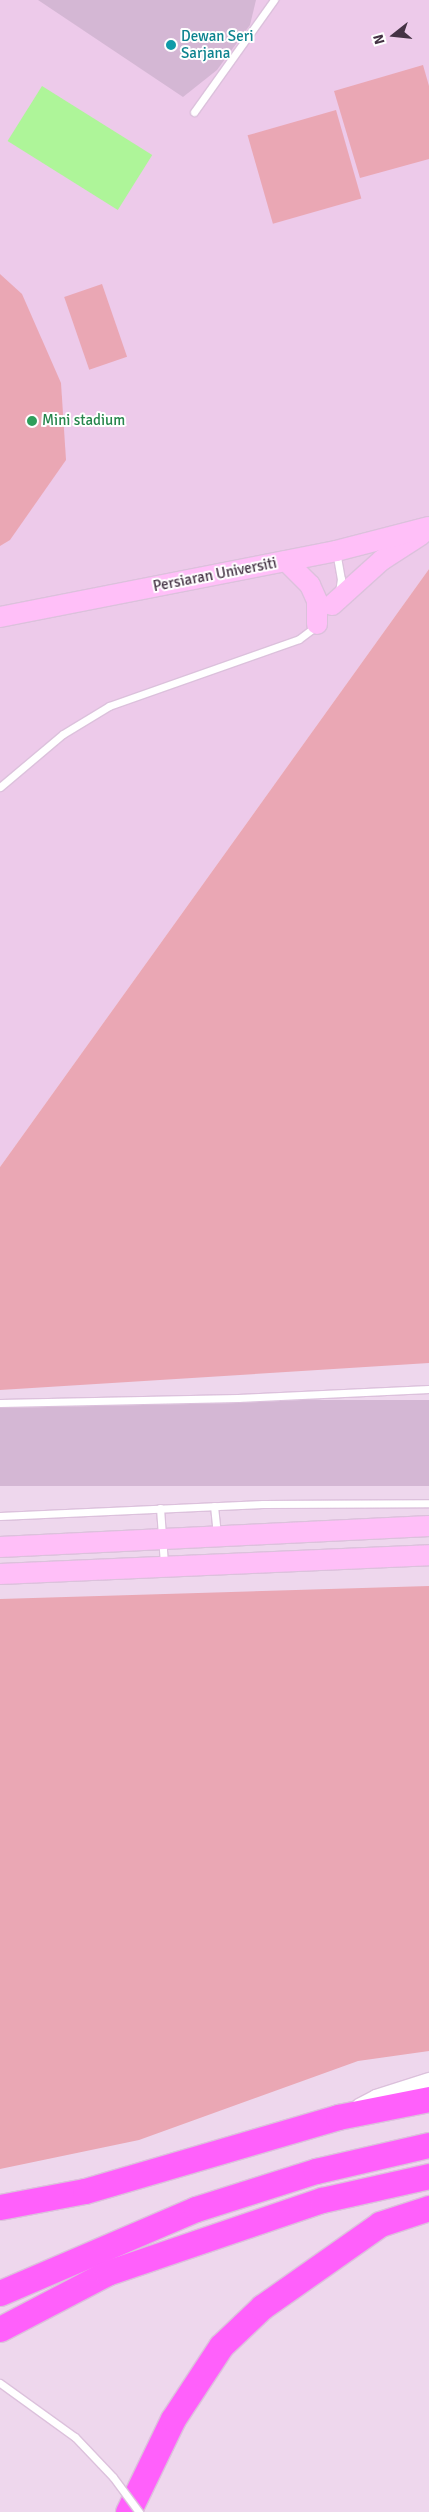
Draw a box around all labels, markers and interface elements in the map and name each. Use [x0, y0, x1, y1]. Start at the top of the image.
north arrow [369, 10, 419, 60]
place label: Dewan Seri Sarjana [181, 27, 254, 62]
text: N [370, 32, 389, 46]
marker: Dewan Seri Sarjana [165, 39, 177, 51]
place label: Mini stadium [42, 412, 125, 430]
marker: Mini stadium [26, 415, 38, 427]
street label: Persiaran Universiti [152, 554, 278, 596]

